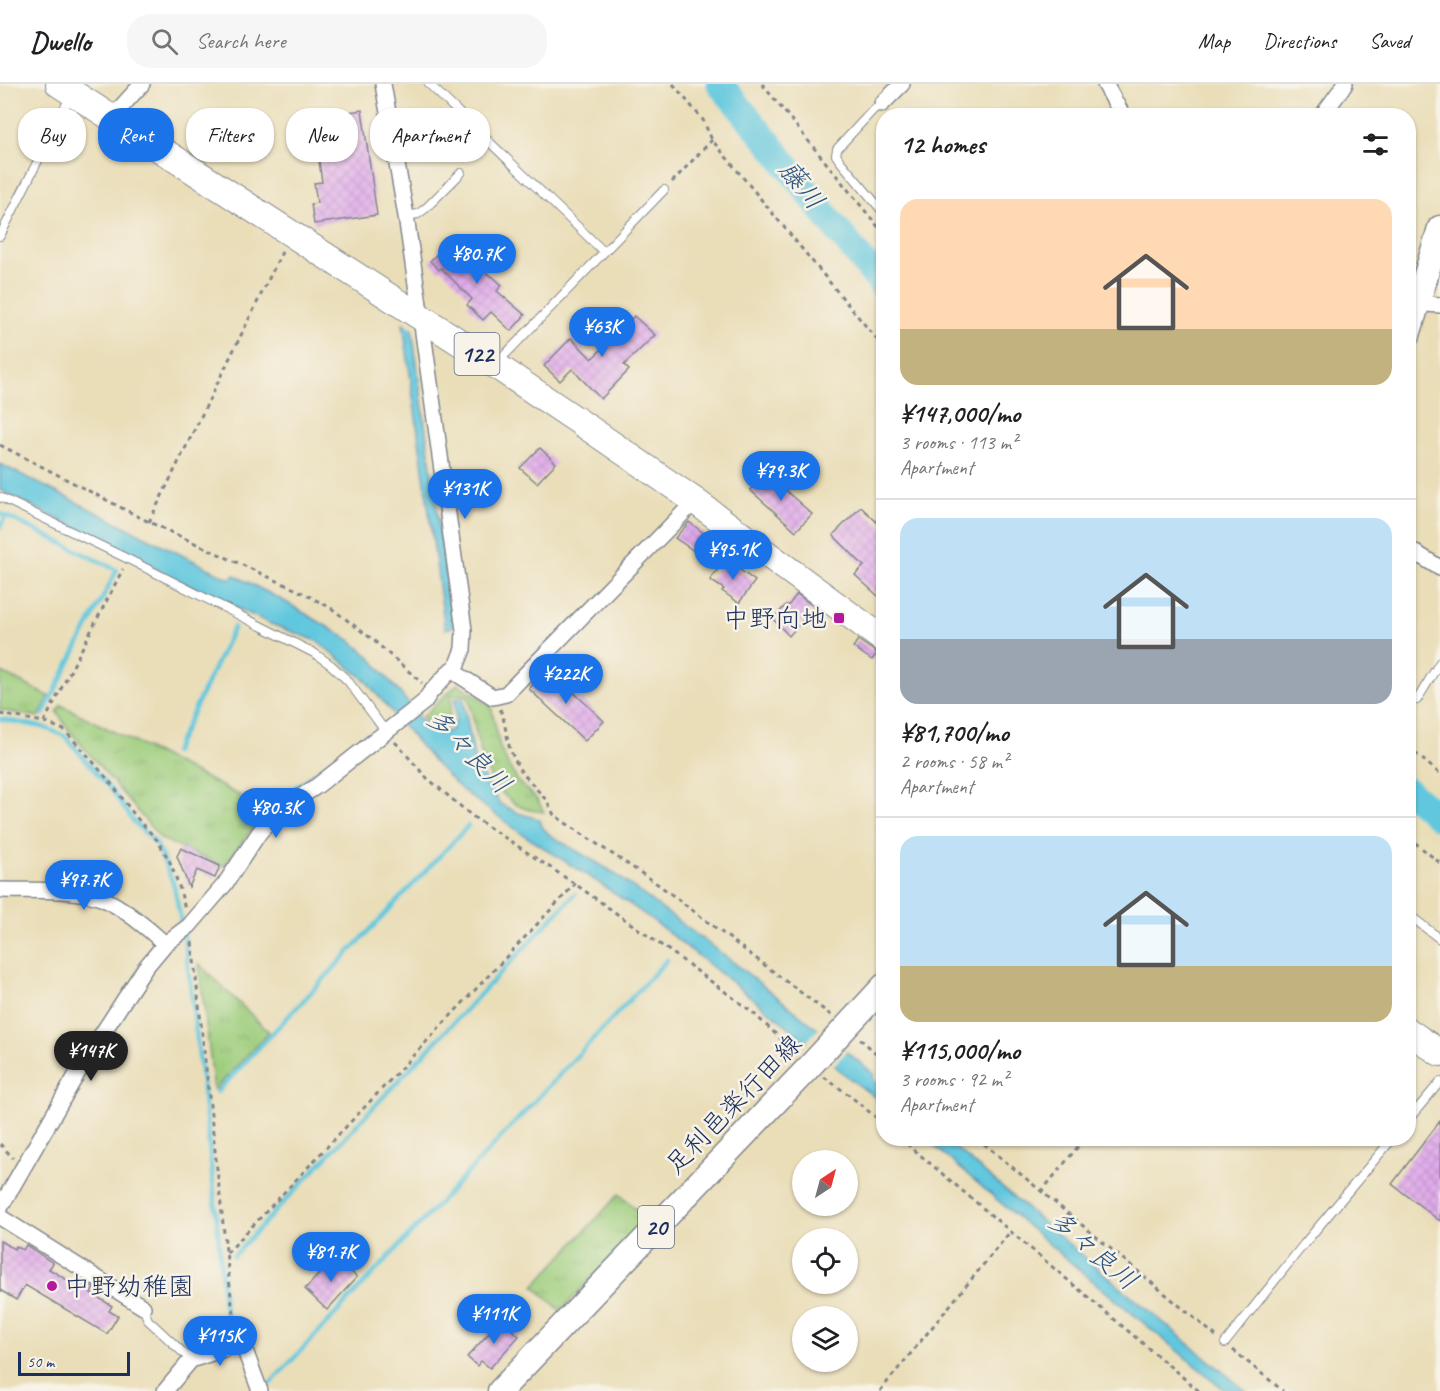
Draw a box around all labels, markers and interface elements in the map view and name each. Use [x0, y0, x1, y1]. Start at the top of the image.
search box [127, 14, 547, 68]
text: Dwello [30, 24, 91, 59]
icon: search [148, 25, 181, 58]
text: Search here [196, 27, 286, 55]
text: Map [1198, 28, 1230, 54]
text: Directions [1263, 28, 1336, 54]
text: Saved [1369, 28, 1410, 54]
chip: Buy [18, 108, 86, 162]
chip: Rent [98, 108, 174, 162]
chip: Filters [186, 108, 274, 162]
chip: New [286, 108, 358, 162]
chip: Apartment [370, 108, 490, 162]
text: 12 homes [900, 128, 985, 161]
icon: filters [1359, 128, 1392, 161]
water label: 藤川 [772, 153, 832, 217]
pin: ¥80.7K [428, 234, 526, 285]
icon: home [1092, 238, 1200, 346]
text: ¥80.7K [452, 241, 502, 266]
pin: ¥63K [566, 307, 638, 358]
text: ¥63K [583, 314, 621, 339]
road number: 122 [454, 333, 500, 375]
text: ¥147,000/mo [900, 397, 1020, 430]
text: 3 rooms · 113 m² [900, 430, 1017, 455]
pin: ¥79.3K [732, 451, 830, 502]
text: Apartment [900, 455, 973, 480]
text: ¥79.3K [756, 458, 806, 483]
pin: ¥131K [423, 469, 507, 520]
text: ¥131K [442, 476, 488, 501]
pin: ¥95.1K [684, 530, 782, 581]
text: ¥95.1K [708, 537, 758, 562]
icon: home [1092, 557, 1200, 665]
place label: 中野向地 [723, 602, 827, 635]
marker: 中野向地 [832, 611, 846, 625]
pin: ¥222K [524, 654, 608, 705]
text: ¥222K [543, 661, 589, 686]
water label: 多々良川 [419, 701, 519, 801]
text: ¥81,700/mo [900, 716, 1009, 749]
text: 2 rooms · 58 m² [900, 749, 1008, 774]
text: Apartment [900, 774, 973, 799]
pin: ¥80.3K [227, 788, 325, 839]
text: ¥80.3K [251, 795, 301, 820]
pin: ¥97.7K [35, 860, 133, 911]
text: ¥97.7K [59, 867, 109, 892]
icon: home [1092, 875, 1200, 983]
street label: 足利邑楽行田線 [658, 1027, 808, 1181]
pin: ¥147K [49, 1031, 133, 1082]
text: ¥115,000/mo [900, 1034, 1020, 1067]
text: ¥147K [68, 1038, 114, 1063]
text: 3 rooms · 92 m² [900, 1067, 1008, 1092]
text: Apartment [900, 1092, 973, 1117]
north arrow [792, 1150, 858, 1216]
map controls [792, 1150, 858, 1372]
water label: 多々良川 [1041, 1202, 1145, 1298]
road number: 20 [638, 1206, 674, 1248]
button: locate [792, 1228, 858, 1294]
pin: ¥81.7K [282, 1232, 380, 1283]
text: ¥81.7K [306, 1239, 356, 1264]
place label: 中野幼稚園 [64, 1270, 194, 1303]
marker: 中野幼稚園 [45, 1279, 59, 1293]
pin: ¥111K [452, 1294, 536, 1345]
text: ¥111K [471, 1301, 517, 1326]
button: layers [792, 1306, 858, 1372]
pin: ¥115K [178, 1316, 262, 1367]
text: ¥115K [197, 1323, 243, 1348]
scale bar [18, 1349, 130, 1376]
text: 50 m [27, 1352, 54, 1372]

